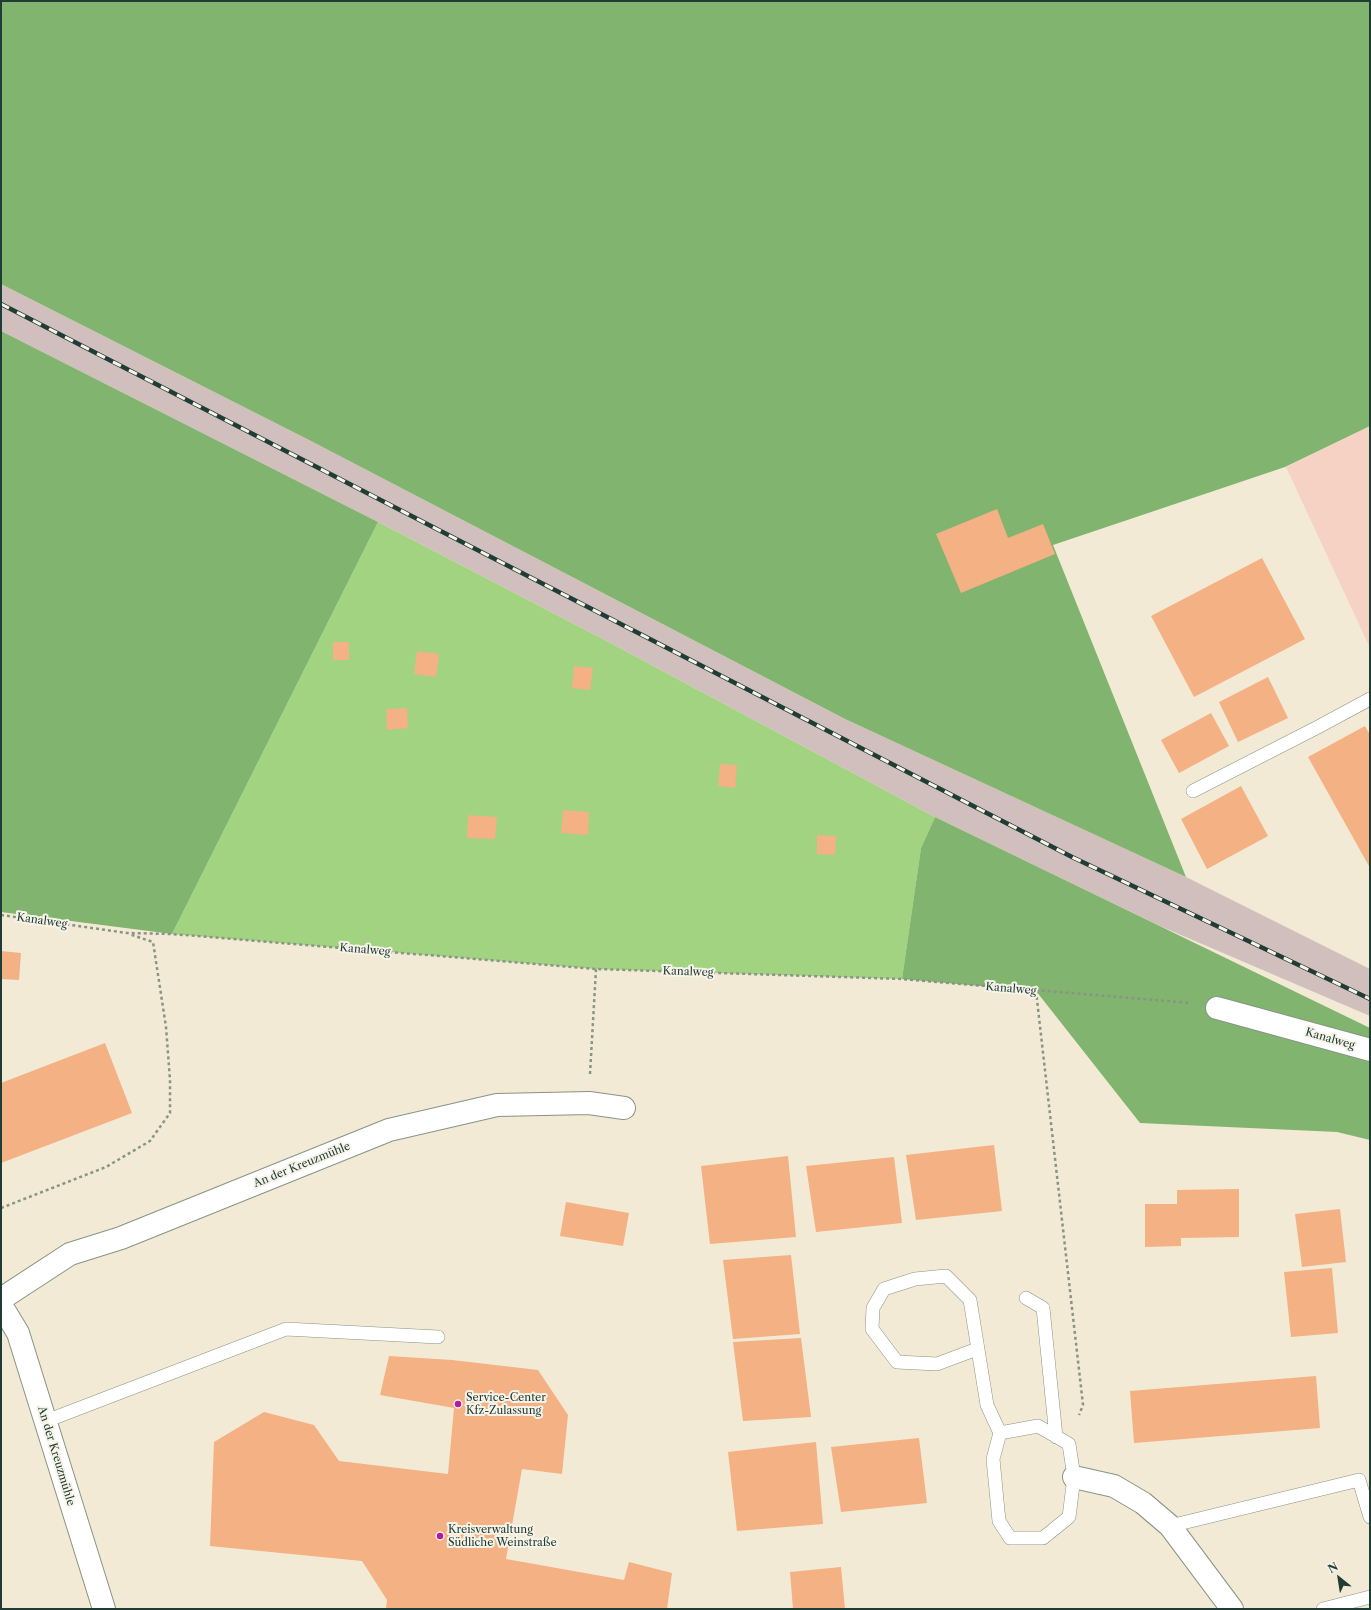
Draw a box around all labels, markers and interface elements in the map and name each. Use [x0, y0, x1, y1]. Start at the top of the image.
street label: Kanalweg [16, 911, 68, 931]
street label: Kanalweg [339, 941, 391, 959]
street label: Kanalweg [662, 965, 714, 979]
street label: Kanalweg [985, 980, 1037, 998]
street label: Kanalweg [1304, 1026, 1356, 1052]
street label: An der Kreuzmühle [252, 1140, 352, 1190]
place label: Service-Center Kfz-Zulassung [466, 1391, 546, 1417]
marker: Service-Center Kfz-Zulassung [453, 1399, 463, 1409]
street label: An der Kreuzmühle [35, 1405, 77, 1507]
place label: Kreisverwaltung Südliche Weinstraße [448, 1523, 557, 1549]
marker: Kreisverwaltung Südliche Weinstraße [435, 1531, 445, 1541]
north arrow [1319, 1558, 1359, 1598]
text: N [1325, 1559, 1341, 1576]

